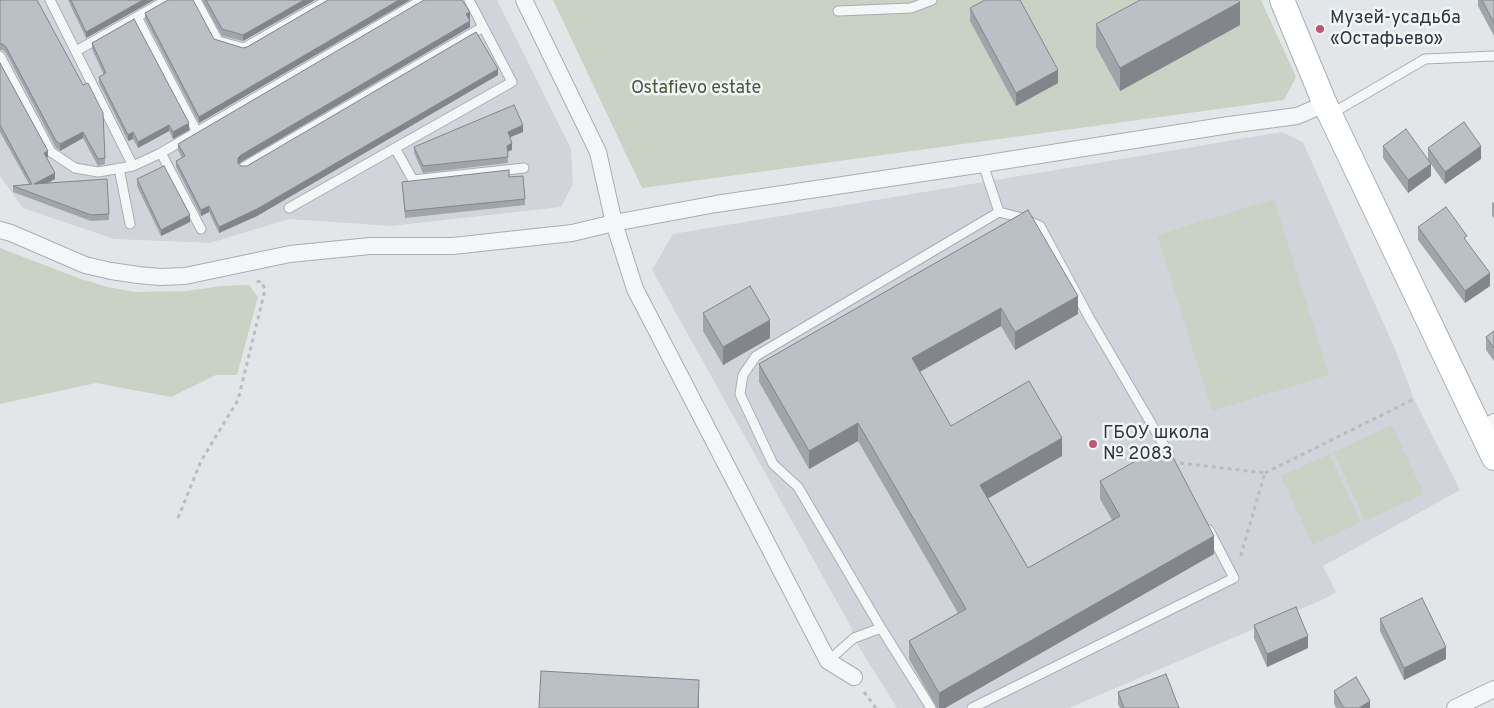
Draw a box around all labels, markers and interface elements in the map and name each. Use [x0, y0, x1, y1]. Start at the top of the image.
place label: Музей-усадьба «Остафьево» [1330, 8, 1461, 50]
marker: Музей-усадьба «Остафьево» [1314, 23, 1326, 35]
park label: Ostafievo estate [631, 78, 761, 100]
place label: ГБОУ школа № 2083 [1103, 423, 1209, 466]
marker: ГБОУ школа № 2083 [1087, 438, 1099, 450]

